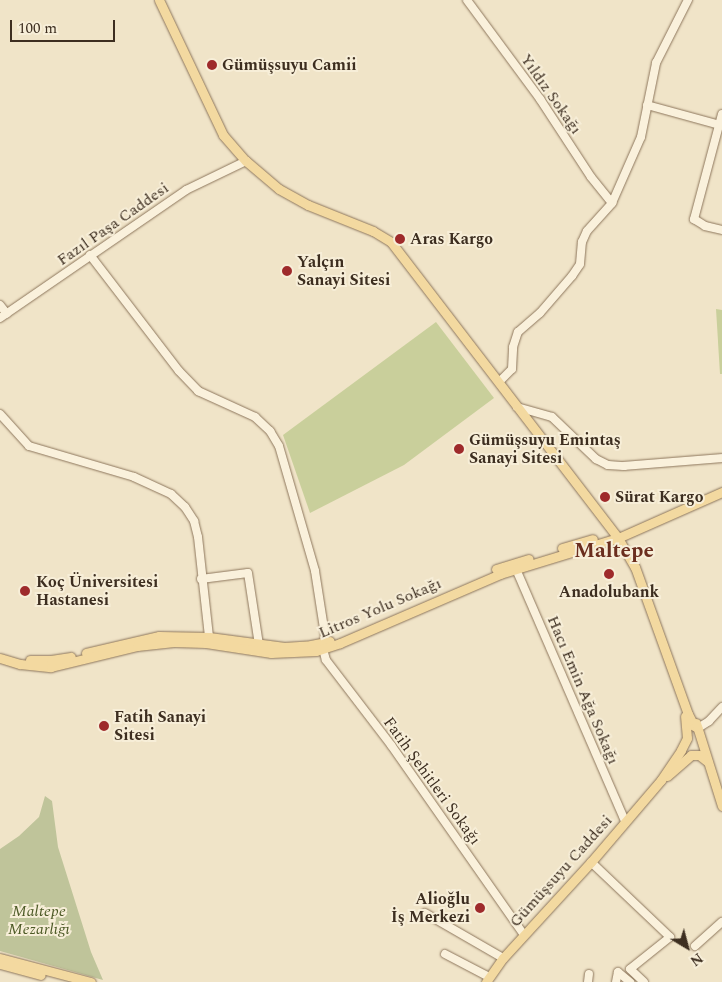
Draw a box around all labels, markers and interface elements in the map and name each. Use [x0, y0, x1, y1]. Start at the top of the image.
scale bar [12, 10, 118, 42]
text: 100 m [18, 17, 57, 40]
street label: Yıldız Sokağı [516, 50, 586, 138]
place label: Gümüşsuyu Camii [222, 55, 357, 75]
marker: Gümüşsuyu Camii [206, 59, 218, 71]
street label: Fazıl Paşa Caddesi [53, 178, 173, 270]
place label: Aras Kargo [410, 229, 493, 249]
marker: Aras Kargo [394, 233, 406, 245]
place label: Yalçın Sanayi Sitesi [297, 252, 390, 290]
marker: Yalçın Sanayi Sitesi [281, 265, 293, 277]
place label: Gümüşsuyu Emintaş Sanayi Sitesi [469, 430, 621, 468]
marker: Gümüşsuyu Emintaş Sanayi Sitesi [453, 443, 465, 455]
place label: Sürat Kargo [615, 487, 703, 507]
marker: Sürat Kargo [599, 491, 611, 503]
district label: Maltepe [574, 538, 654, 564]
marker: Anadolubank [603, 568, 615, 580]
place label: Koç Üniversitesi Hastanesi [36, 572, 158, 610]
street label: Litros Yolu Sokağı [316, 574, 444, 642]
place label: Anadolubank [559, 582, 659, 602]
marker: Koç Üniversitesi Hastanesi [18, 584, 32, 598]
street label: Hacı Emin Ağa Sokağı [543, 613, 623, 767]
place label: Fatih Sanayi Sitesi [114, 707, 206, 745]
street label: Fatih Şehitleri Sokağı [379, 713, 485, 849]
marker: Fatih Sanayi Sitesi [98, 720, 110, 732]
street label: Gümüşsuyu Caddesi [506, 811, 616, 931]
place label: Alioğlu İş Merkezi [391, 889, 470, 927]
park label: Maltepe Mezarlığı [8, 901, 70, 939]
marker: Alioğlu İş Merkezi [474, 902, 486, 914]
north arrow [662, 922, 712, 972]
text: N [685, 948, 707, 971]

